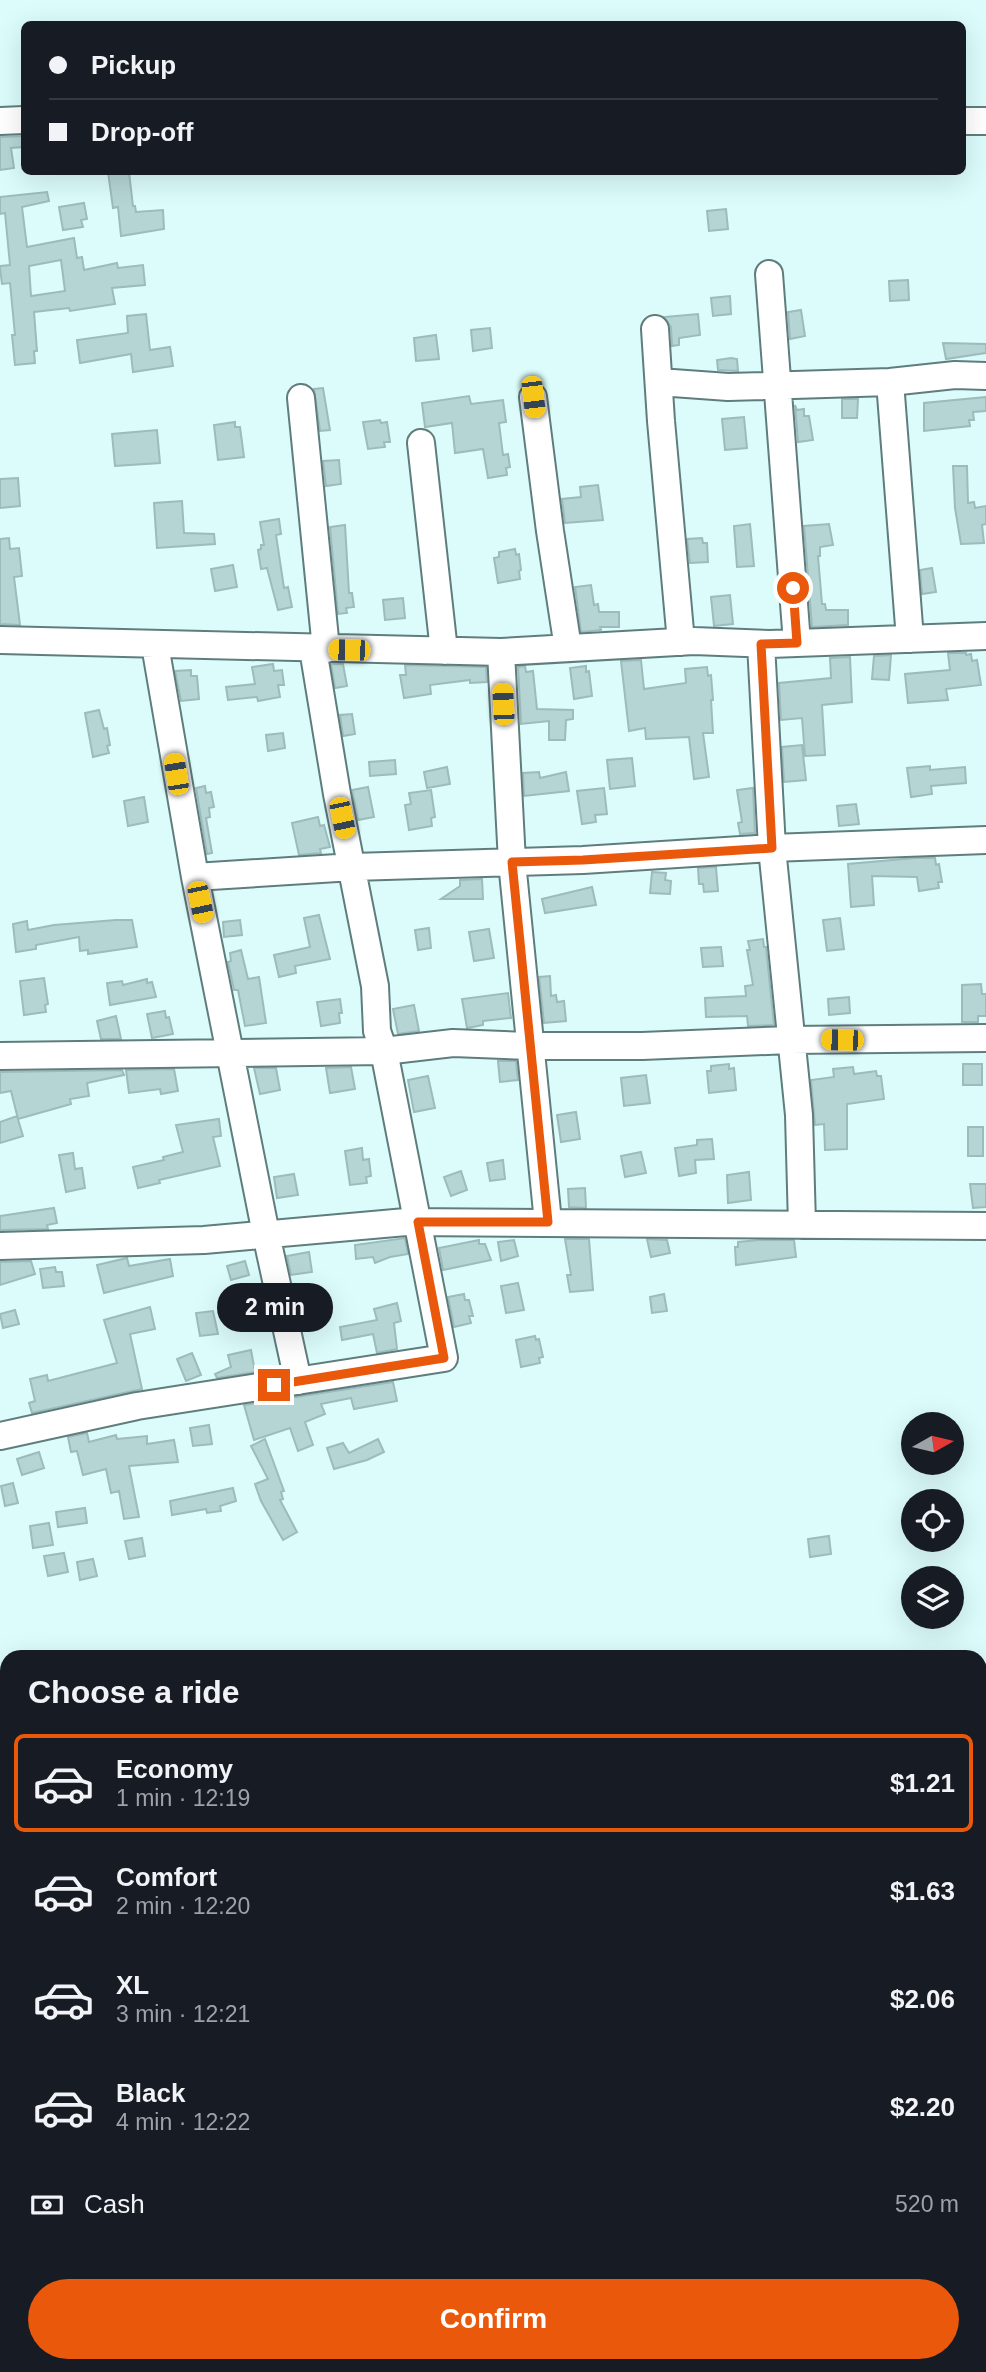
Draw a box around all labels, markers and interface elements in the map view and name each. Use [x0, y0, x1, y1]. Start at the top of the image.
text: Pickup [91, 50, 176, 80]
text: Drop-off [91, 117, 194, 147]
car [521, 375, 546, 419]
route start [777, 572, 809, 604]
car [328, 639, 371, 661]
car [492, 682, 515, 726]
car [163, 752, 190, 796]
car [328, 795, 357, 841]
car [186, 879, 215, 925]
car [821, 1029, 864, 1051]
callout: 2 min [216, 1284, 332, 1332]
text: 2 min [245, 1294, 305, 1320]
route end [258, 1369, 290, 1401]
north arrow [901, 1412, 964, 1475]
map controls [901, 1412, 964, 1629]
button: locate [901, 1489, 964, 1552]
button: layers [901, 1566, 964, 1629]
text: Choose a ride [28, 1674, 240, 1710]
icon: car [32, 1752, 95, 1815]
text: Economy [116, 1754, 233, 1784]
text: $1.21 [890, 1768, 955, 1798]
text: 1 min · 12:19 [116, 1785, 250, 1811]
icon: car [32, 1860, 95, 1923]
text: Comfort [116, 1862, 217, 1892]
text: $1.63 [890, 1876, 955, 1906]
text: 2 min · 12:20 [116, 1893, 250, 1919]
icon: car [32, 1968, 95, 2031]
text: XL [116, 1970, 149, 2000]
text: $2.06 [890, 1984, 955, 2014]
text: 3 min · 12:21 [116, 2001, 250, 2027]
icon: car [32, 2076, 95, 2139]
text: Black [116, 2078, 185, 2108]
text: $2.20 [890, 2092, 955, 2122]
text: 4 min · 12:22 [116, 2109, 250, 2135]
icon: cash [28, 2186, 66, 2224]
text: Cash [84, 2189, 145, 2219]
text: 520 m [895, 2191, 959, 2217]
button: Confirm [28, 2279, 959, 2359]

